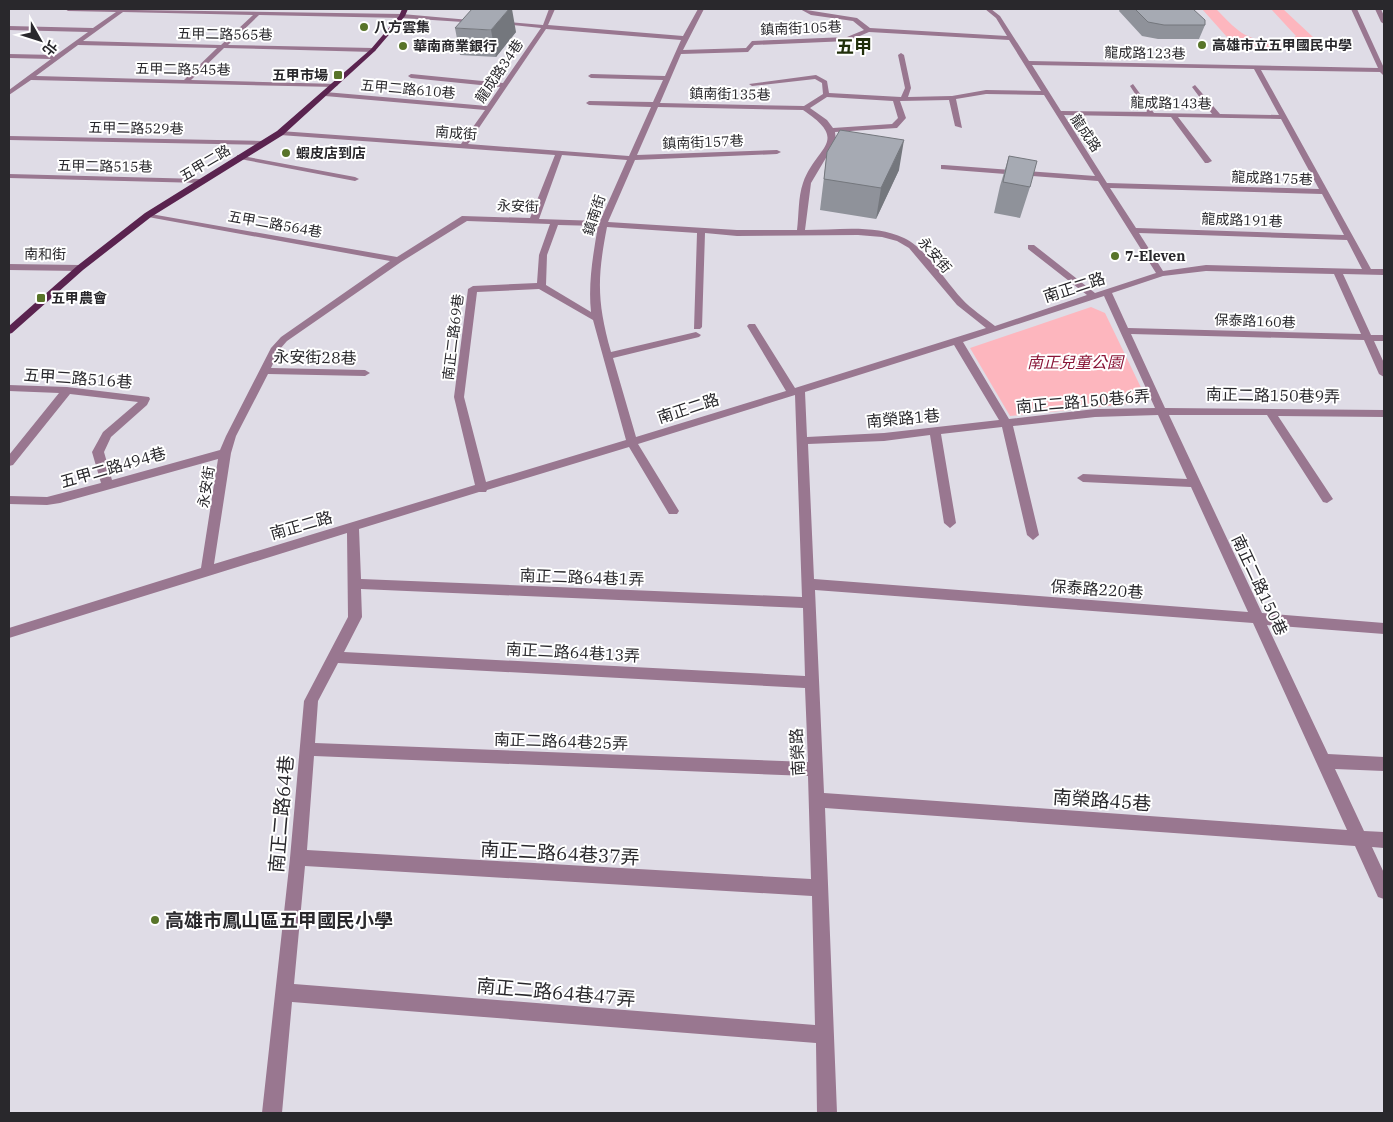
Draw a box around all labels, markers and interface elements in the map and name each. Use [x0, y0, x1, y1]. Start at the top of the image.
north arrow [15, 15, 65, 65]
place label: 八方雲集 [374, 18, 430, 36]
street label: 鎮南街105巷 [760, 18, 842, 38]
marker: 八方雲集 [358, 21, 370, 33]
street label: 五甲二路565巷 [177, 24, 273, 44]
district label: 五甲 [836, 35, 872, 58]
street label: 龍成路34巷 [471, 36, 527, 106]
place label: 高雄市立五甲國民中學 [1212, 36, 1352, 54]
text: 北 [39, 37, 62, 59]
place label: 華南商業銀行 [413, 37, 497, 55]
marker: 高雄市立五甲國民中學 [1196, 39, 1208, 51]
marker: 華南商業銀行 [397, 40, 409, 52]
street label: 龍成路123巷 [1104, 43, 1186, 63]
street label: 五甲二路545巷 [135, 59, 231, 79]
place label: 五甲市場 [272, 66, 328, 84]
marker: 五甲市場 [332, 69, 344, 81]
street label: 五甲二路610巷 [360, 76, 456, 102]
street label: 鎮南街135巷 [689, 84, 771, 104]
street label: 龍成路143巷 [1130, 93, 1212, 113]
street label: 龍成路 [1067, 111, 1105, 155]
street label: 五甲二路529巷 [88, 118, 184, 138]
street label: 南成街 [434, 123, 478, 143]
street label: 鎮南街157巷 [662, 132, 744, 152]
street label: 五甲二路 [176, 141, 234, 185]
place label: 蝦皮店到店 [296, 144, 366, 162]
marker: 蝦皮店到店 [280, 147, 292, 159]
street label: 五甲二路515巷 [57, 156, 153, 176]
street label: 龍成路175巷 [1231, 168, 1313, 188]
street label: 鎮南街 [579, 192, 609, 238]
street label: 永安街 [497, 196, 539, 216]
street label: 五甲二路564巷 [227, 207, 323, 241]
street label: 龍成路191巷 [1201, 210, 1283, 230]
street label: 永安街 [914, 233, 956, 277]
street label: 南和街 [24, 245, 66, 263]
place label: 7-Eleven [1125, 247, 1185, 265]
marker: 7-Eleven [1109, 250, 1121, 262]
street label: 南正二路 [1040, 268, 1108, 306]
place label: 五甲農會 [51, 289, 107, 307]
marker: 五甲農會 [35, 292, 47, 304]
street label: 南正二路69巷 [439, 293, 467, 381]
street label: 保泰路160巷 [1214, 311, 1296, 331]
street label: 永安街28巷 [273, 346, 357, 368]
park label: 南正兒童公園 [1027, 352, 1125, 372]
street label: 五甲二路516巷 [23, 364, 133, 392]
street label: 南正二路150巷9弄 [1206, 384, 1340, 406]
street label: 南正二路150巷6弄 [1015, 385, 1151, 417]
street label: 南正二路 [654, 389, 722, 427]
street label: 南榮路1巷 [865, 405, 941, 431]
street label: 五甲二路494巷 [58, 442, 168, 492]
street label: 永安街 [194, 465, 218, 509]
street label: 南正二路 [267, 507, 335, 543]
street label: 南正二路150巷 [1228, 531, 1292, 639]
street label: 南正二路64巷1弄 [519, 565, 645, 589]
street label: 保泰路220巷 [1050, 576, 1144, 602]
street label: 南正二路64巷13弄 [505, 638, 641, 666]
street label: 南榮路 [786, 728, 808, 776]
street label: 南正二路64巷25弄 [493, 729, 629, 753]
street label: 南正二路64巷 [264, 754, 298, 874]
street label: 南榮路45巷 [1052, 785, 1152, 815]
street label: 南正二路64巷37弄 [480, 837, 640, 869]
place label: 高雄市鳳山區五甲國民小學 [165, 908, 393, 932]
marker: 高雄市鳳山區五甲國民小學 [149, 914, 161, 926]
street label: 南正二路64巷47弄 [475, 973, 637, 1011]

